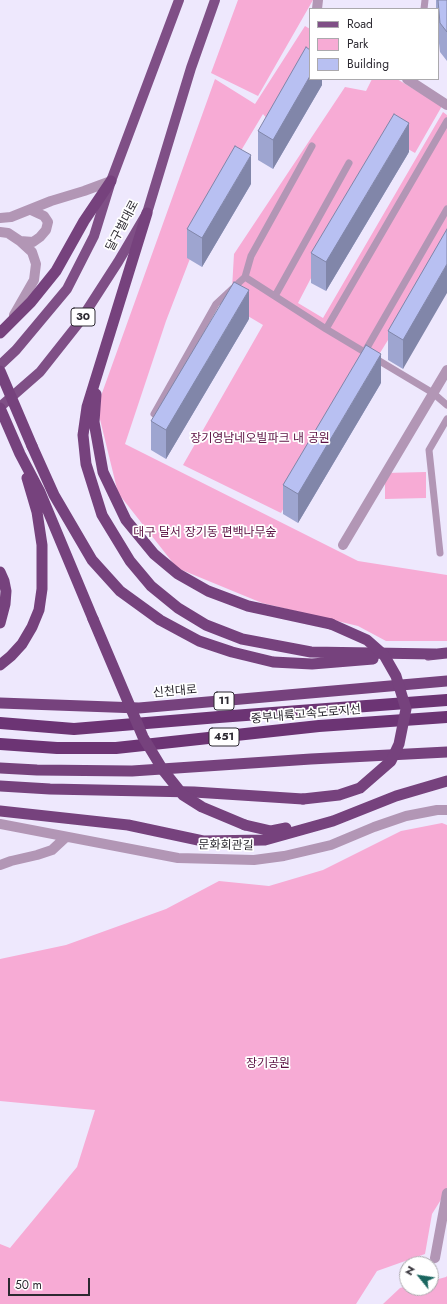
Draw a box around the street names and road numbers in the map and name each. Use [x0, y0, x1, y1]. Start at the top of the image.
street label: 달구벌대로 [104, 198, 142, 254]
road number: 30 [71, 308, 95, 326]
street label: 신천대로 [152, 683, 198, 701]
road number: 11 [214, 692, 234, 710]
street label: 중부내륙고속도로지선 [250, 703, 362, 727]
road number: 451 [209, 728, 239, 746]
street label: 문화회관길 [198, 838, 254, 854]

